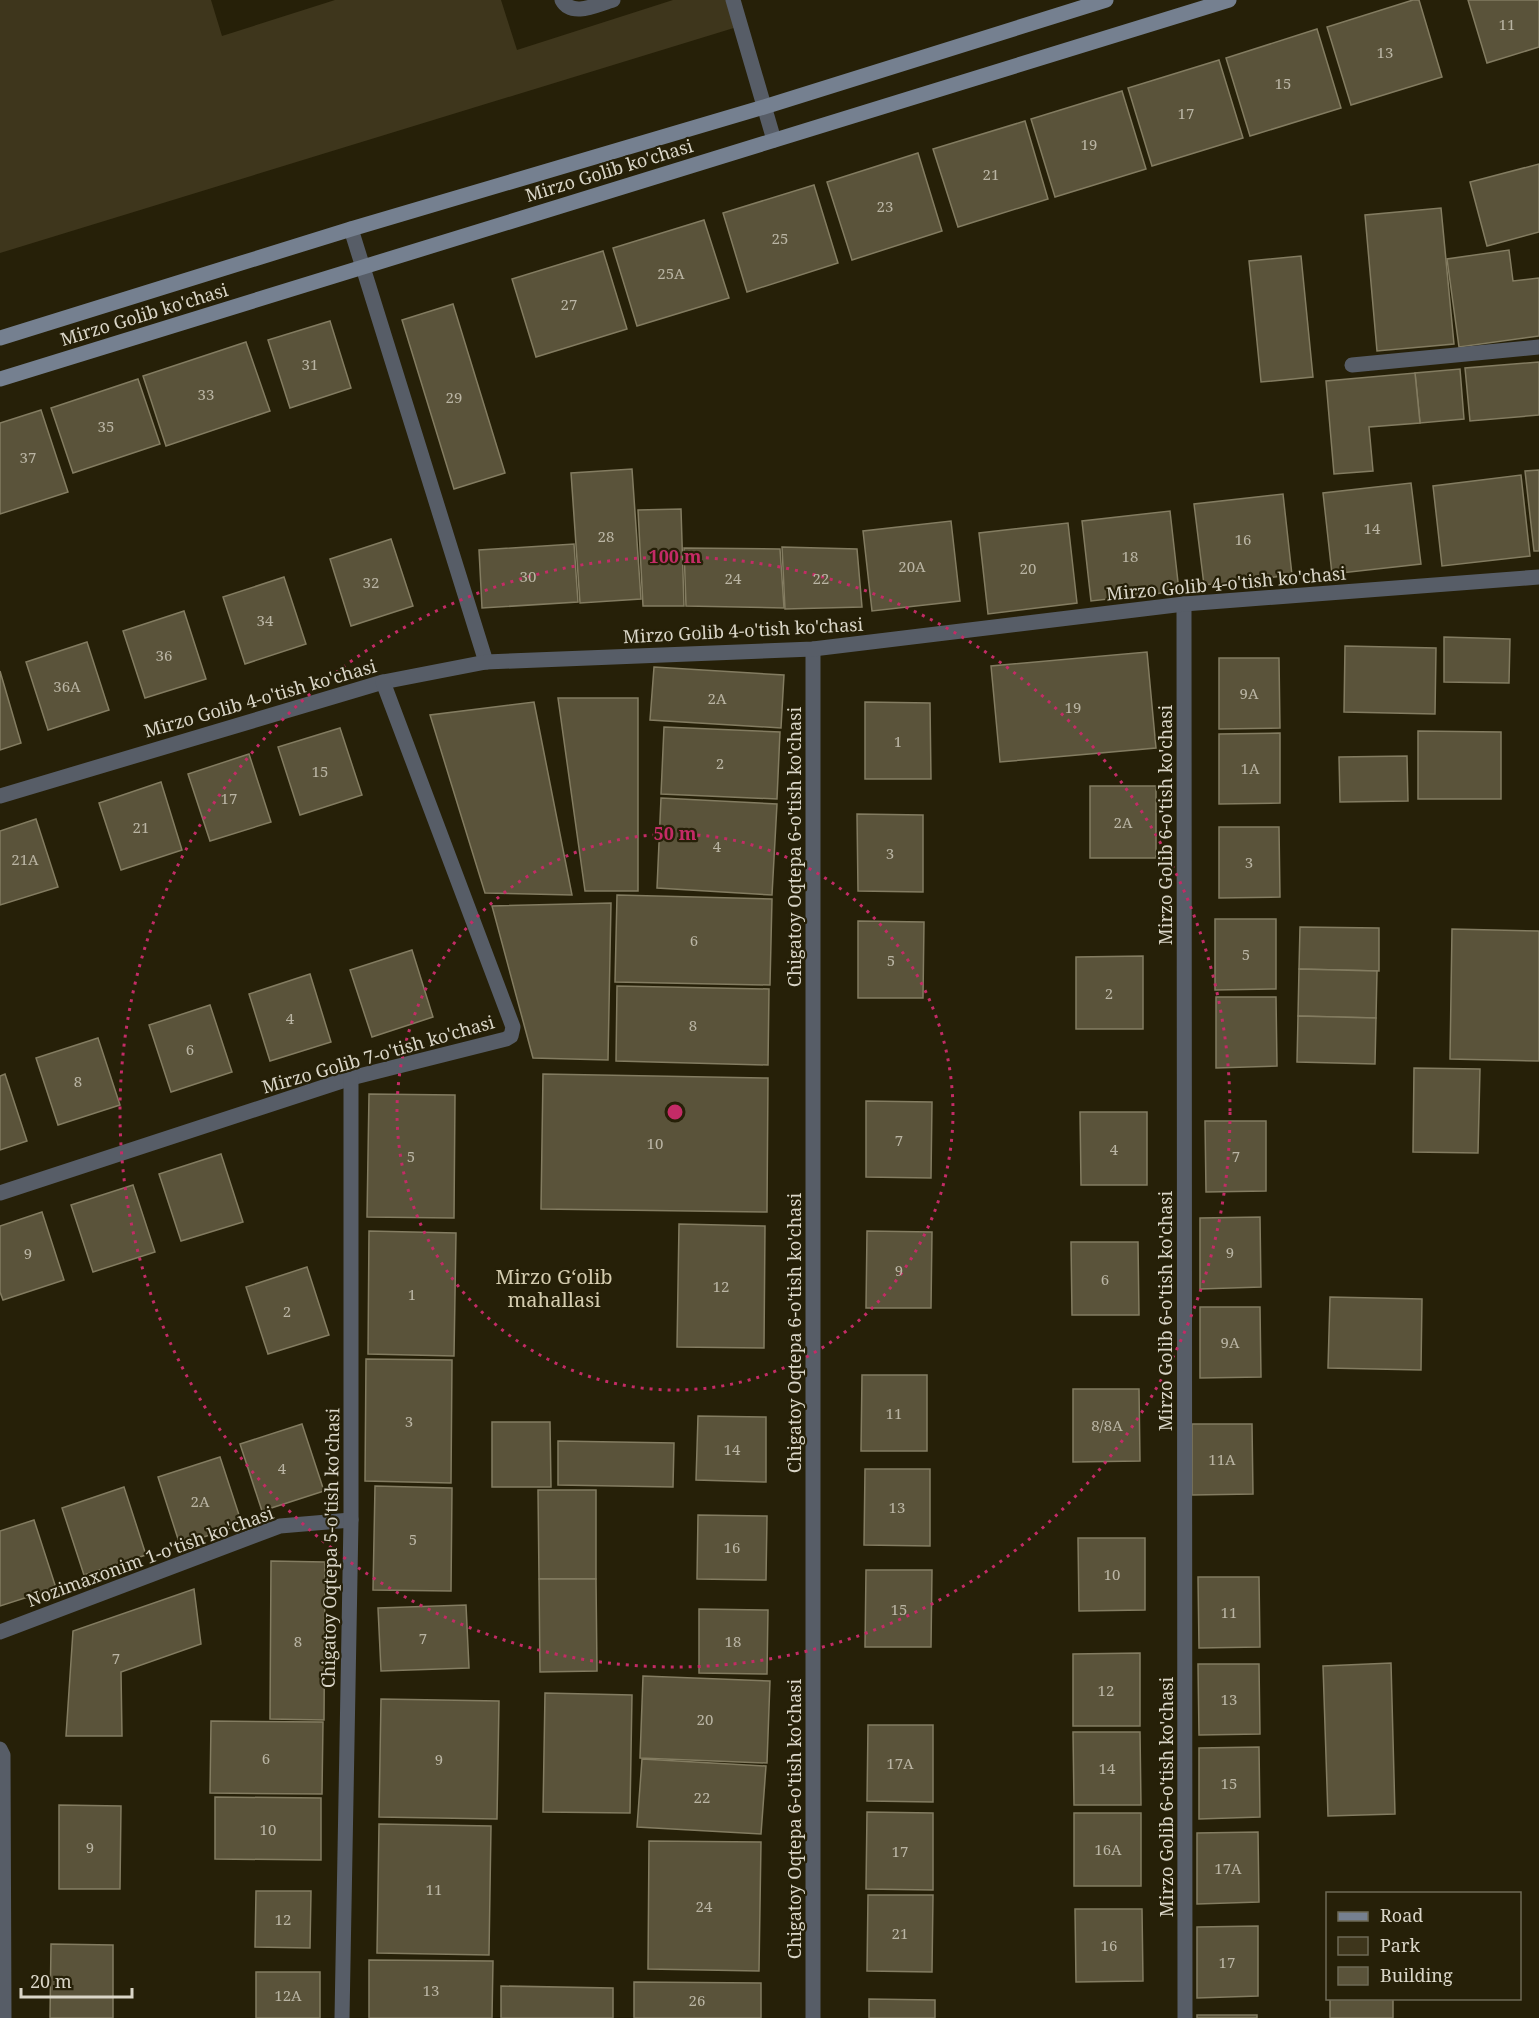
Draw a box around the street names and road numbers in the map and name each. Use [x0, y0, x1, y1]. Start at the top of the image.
street label: Mirzo Golib ko'chasi [522, 133, 696, 207]
street label: Mirzo Golib ko'chasi [57, 277, 231, 351]
street label: Mirzo Golib 4-o'tish ko'chasi [1105, 561, 1347, 605]
street label: Mirzo Golib 4-o'tish ko'chasi [622, 612, 864, 648]
street label: Mirzo Golib 4-o'tish ko'chasi [141, 653, 379, 743]
street label: Mirzo Golib 6-o'tish ko'chasi [1153, 705, 1177, 945]
street label: Chigatoy Oqtepa 6-o'tish ko'chasi [782, 707, 806, 987]
street label: Mirzo Golib 7-o'tish ko'chasi [259, 1009, 497, 1099]
street label: Mirzo Golib 6-o'tish ko'chasi [1153, 1191, 1177, 1431]
street label: Chigatoy Oqtepa 6-o'tish ko'chasi [782, 1193, 806, 1473]
street label: Chigatoy Oqtepa 5-o'tish ko'chasi [316, 1407, 344, 1688]
street label: Nozimaxonim 1-o'tish ko'chasi [23, 1500, 277, 1612]
street label: Mirzo Golib 6-o'tish ko'chasi [1154, 1677, 1178, 1917]
street label: Chigatoy Oqtepa 6-o'tish ko'chasi [782, 1679, 806, 1959]

